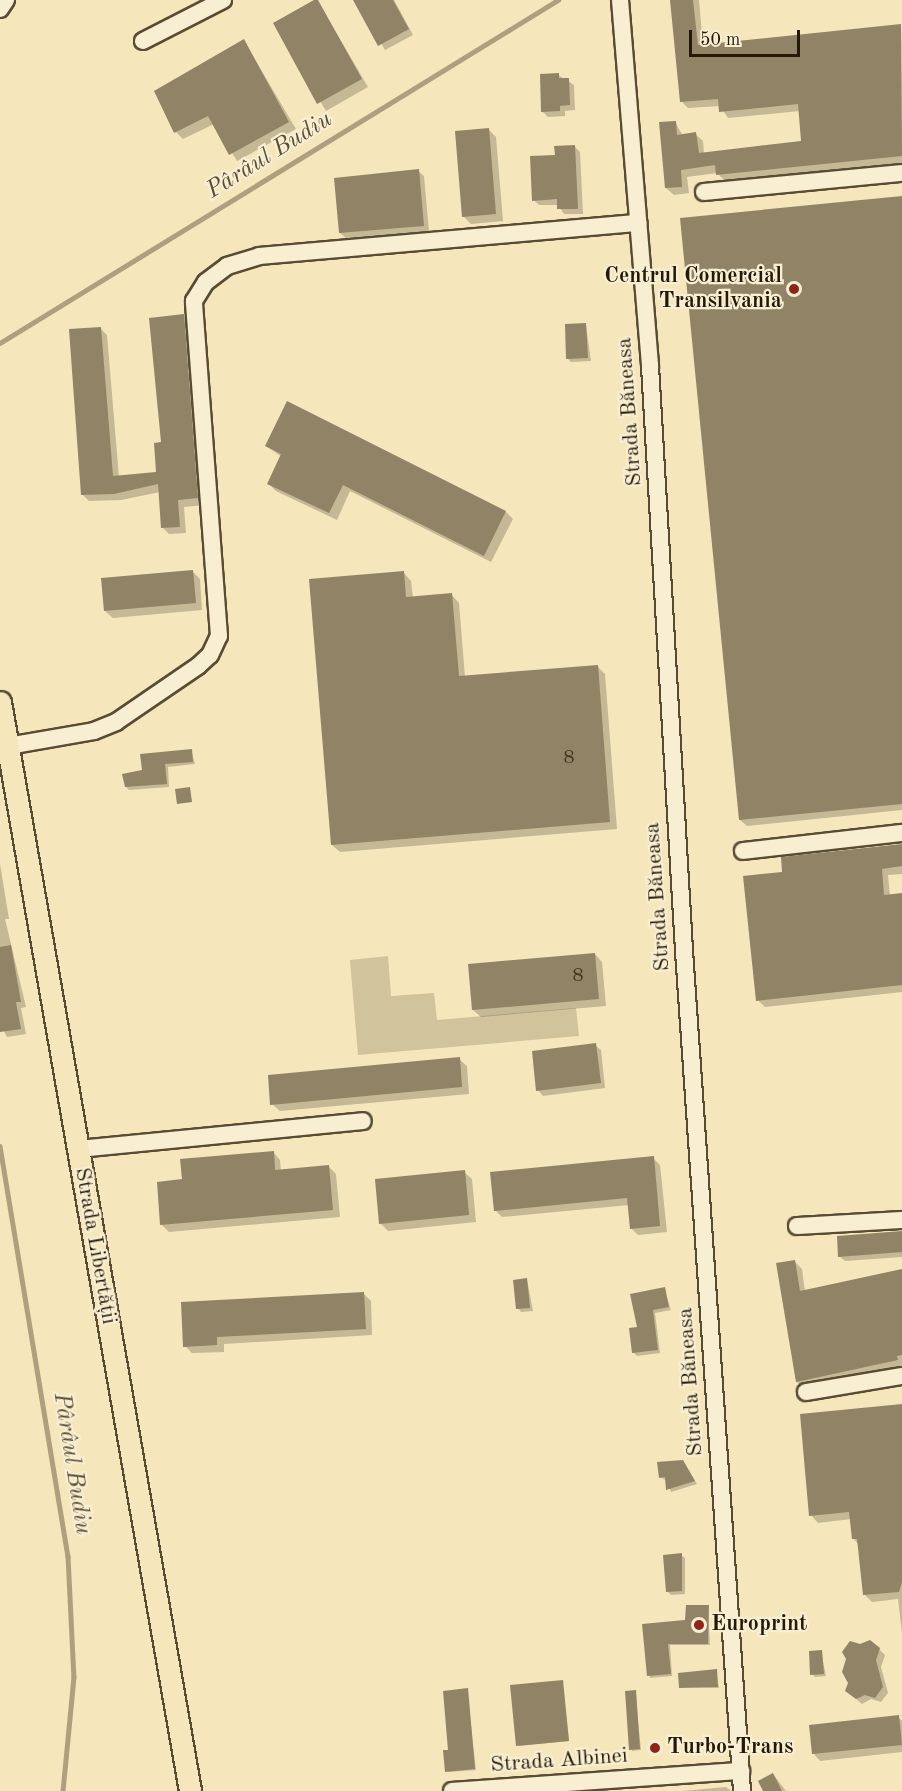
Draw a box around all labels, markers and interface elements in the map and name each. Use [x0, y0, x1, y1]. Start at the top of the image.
scale bar [692, 18, 803, 56]
text: 50 m [700, 31, 740, 49]
water label: Pârâul Budiu [202, 106, 338, 206]
place label: Centrul Comercial Transilvania [604, 263, 782, 314]
marker: Centrul Comercial Transilvania [787, 282, 801, 296]
street label: Strada Băneasa [612, 337, 648, 487]
house number: 8 [563, 746, 575, 770]
street label: Strada Băneasa [640, 822, 676, 972]
house number: 8 [572, 964, 584, 988]
street label: Strada Libertății [68, 1165, 122, 1327]
street label: Strada Băneasa [673, 1307, 709, 1457]
water label: Pârâul Budiu [46, 1391, 96, 1537]
place label: Europrint [711, 1612, 807, 1638]
marker: Europrint [692, 1618, 706, 1632]
place label: Turbo-Trans [667, 1735, 793, 1761]
marker: Turbo-Trans [648, 1741, 662, 1755]
street label: Strada Albinei [489, 1743, 629, 1779]

